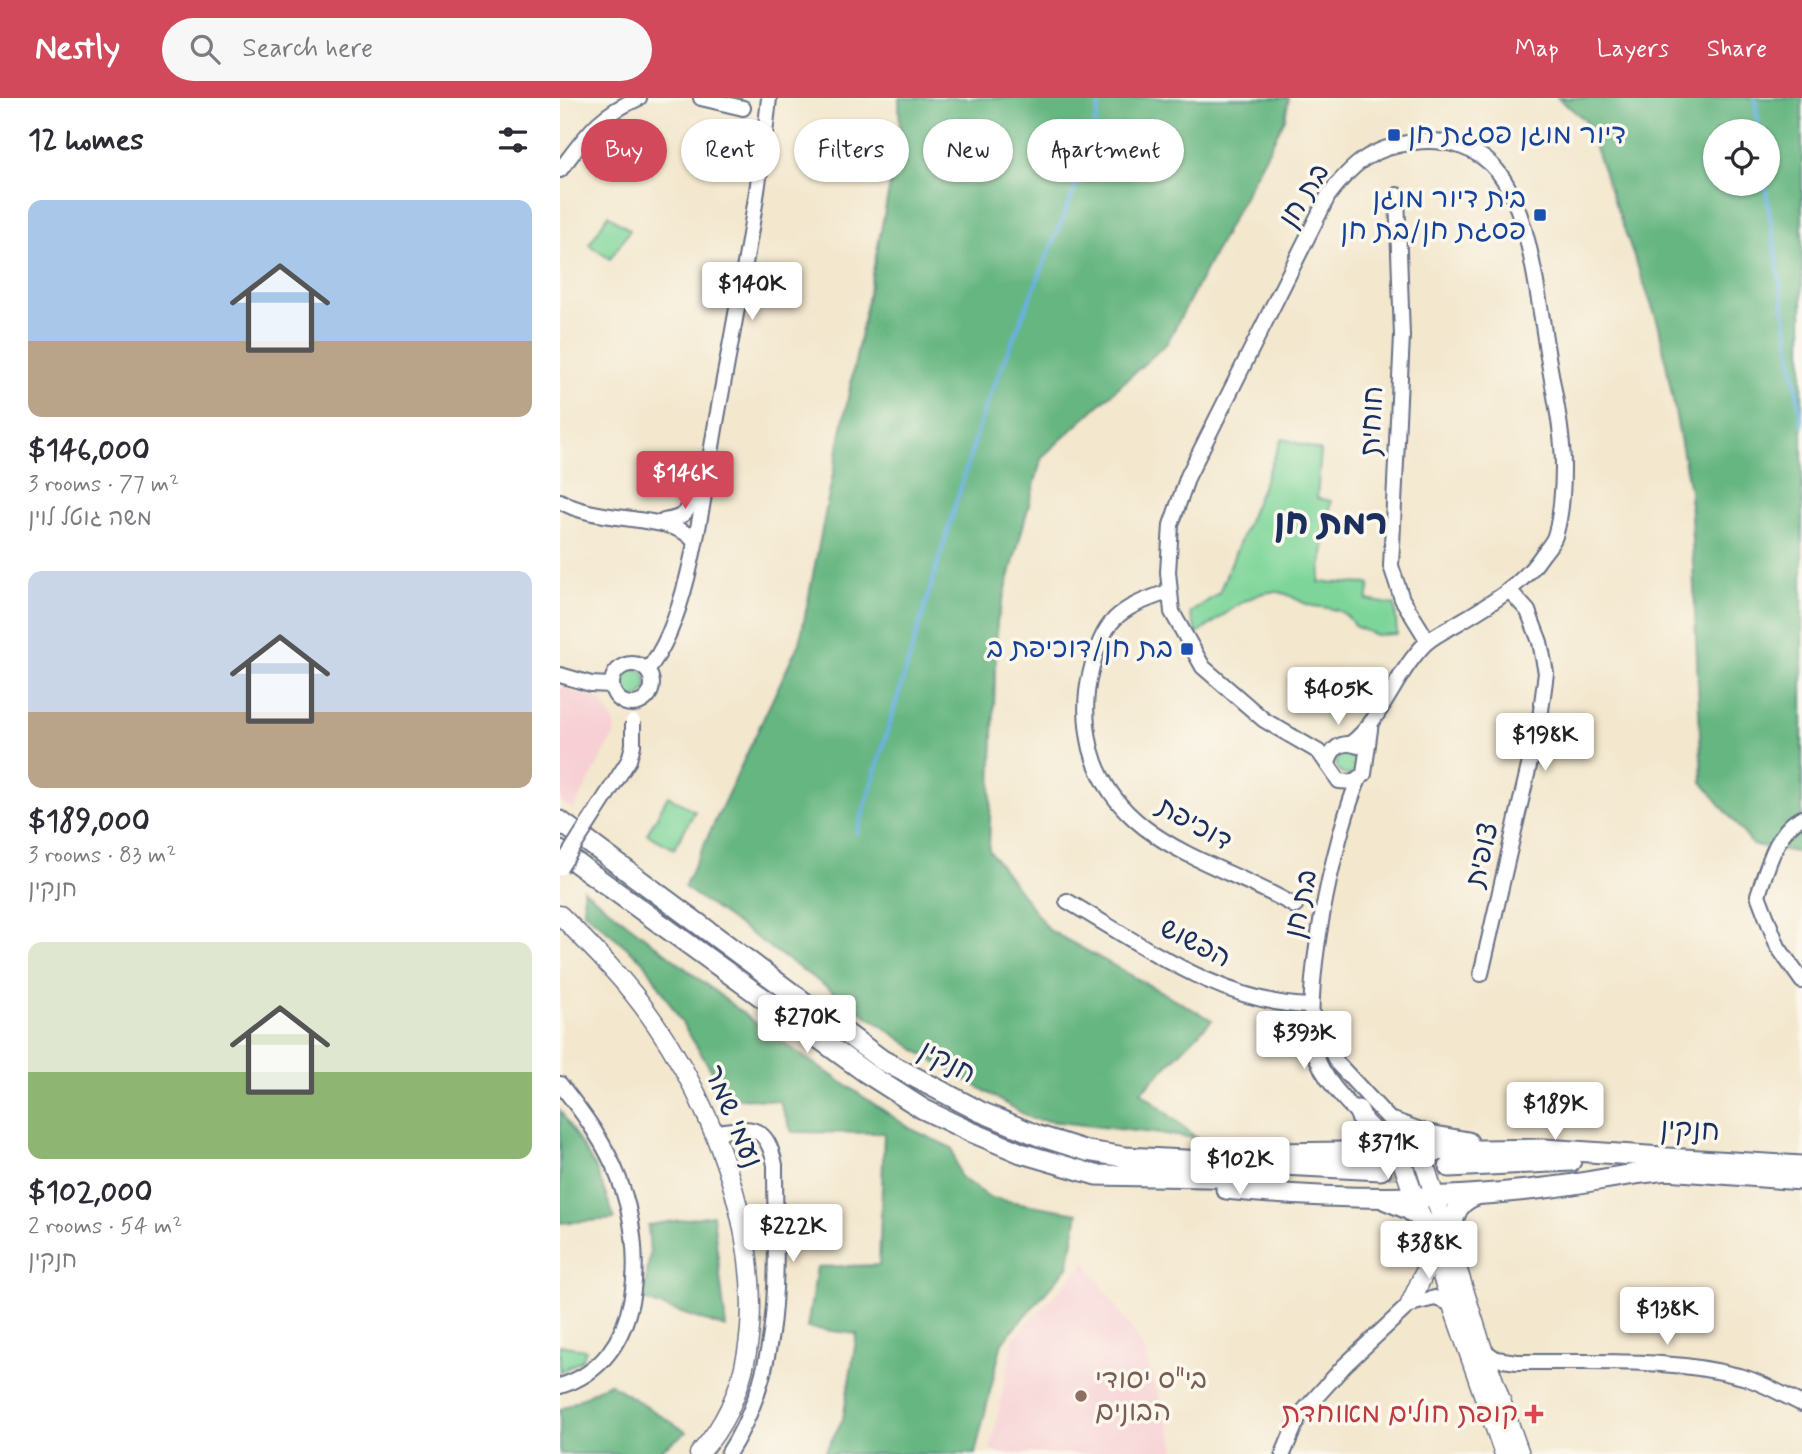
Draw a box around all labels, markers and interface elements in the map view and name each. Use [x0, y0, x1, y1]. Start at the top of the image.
search box [162, 18, 652, 81]
text: Nestly [35, 27, 120, 71]
icon: search [186, 30, 224, 68]
text: Search here [242, 32, 373, 66]
text: Map [1515, 34, 1559, 65]
text: Layers [1597, 34, 1669, 65]
text: Share [1707, 34, 1767, 65]
place label: דיור מוגן פסגת חן [1408, 117, 1626, 154]
chip: Buy [581, 119, 667, 182]
chip: Rent [681, 119, 780, 182]
chip: Filters [794, 119, 909, 182]
chip: New [923, 119, 1013, 182]
chip: Apartment [1027, 119, 1184, 182]
map controls [1703, 119, 1780, 196]
button: locate [1703, 119, 1780, 196]
text: 12 homes [28, 121, 144, 160]
icon: filters [494, 121, 532, 159]
marker: דיור מוגן פסגת חן [1386, 127, 1402, 143]
street label: בת חן [1271, 157, 1339, 235]
place label: בית דיור מוגן פסגת חן/בת חן [1340, 181, 1526, 250]
marker: בית דיור מוגן פסגת חן/בת חן [1532, 207, 1548, 223]
icon: home [217, 245, 343, 371]
pin: $140K [703, 262, 801, 322]
text: $140K [718, 270, 786, 300]
street label: חוחית [1353, 385, 1393, 457]
text: $146,000 [28, 431, 150, 470]
pin: $146K [636, 452, 734, 511]
text: $146K [653, 459, 717, 489]
text: 3 rooms · 77 m² [28, 470, 179, 500]
district label: רמת חן [1274, 501, 1388, 547]
text: משה גוטל לוין [28, 504, 152, 534]
icon: home [217, 616, 343, 742]
place label: בת חן/דוכיפת ב [987, 631, 1173, 668]
marker: בת חן/דוכיפת ב [1179, 641, 1195, 657]
pin: $405K [1289, 668, 1387, 727]
text: $405K [1303, 675, 1373, 705]
pin: $198K [1496, 714, 1594, 773]
text: $198K [1512, 721, 1578, 751]
street label: דוכיפת [1148, 788, 1238, 861]
text: $189,000 [28, 802, 150, 841]
street label: צופית [1457, 819, 1508, 893]
text: 3 rooms · 83 m² [28, 841, 176, 871]
street label: בת חן [1277, 866, 1327, 942]
text: חנקין [28, 875, 77, 905]
street label: הפשוש [1153, 910, 1237, 978]
icon: home [217, 987, 343, 1113]
pin: $270K [758, 996, 856, 1055]
text: $270K [774, 1003, 840, 1033]
pin: $393K [1255, 1012, 1353, 1071]
text: $393K [1272, 1019, 1336, 1049]
street label: חנקין [912, 1033, 982, 1093]
street label: נעמי שמר [694, 1060, 770, 1174]
pin: $189K [1506, 1082, 1604, 1142]
text: $189K [1523, 1090, 1587, 1120]
street label: חנקין [1659, 1111, 1721, 1151]
pin: $371K [1339, 1122, 1437, 1181]
text: $371K [1358, 1129, 1418, 1159]
pin: $102K [1191, 1138, 1289, 1197]
text: $102K [1207, 1145, 1273, 1175]
text: $102,000 [28, 1173, 153, 1212]
pin: $222K [744, 1204, 842, 1264]
text: 2 rooms · 54 m² [28, 1212, 182, 1242]
text: $222K [760, 1212, 826, 1242]
pin: $388K [1380, 1222, 1478, 1281]
text: $388K [1396, 1229, 1462, 1259]
text: חנקין [28, 1246, 77, 1276]
pin: $138K [1618, 1288, 1716, 1347]
text: $138K [1636, 1295, 1698, 1325]
place label: בי"ס יסודי הבונים [1095, 1362, 1207, 1431]
marker: בי"ס יסודי הבונים [1073, 1388, 1089, 1404]
place label: קופת חולים מאוחדת [1281, 1396, 1518, 1433]
marker: קופת חולים מאוחדת [1524, 1404, 1544, 1424]

